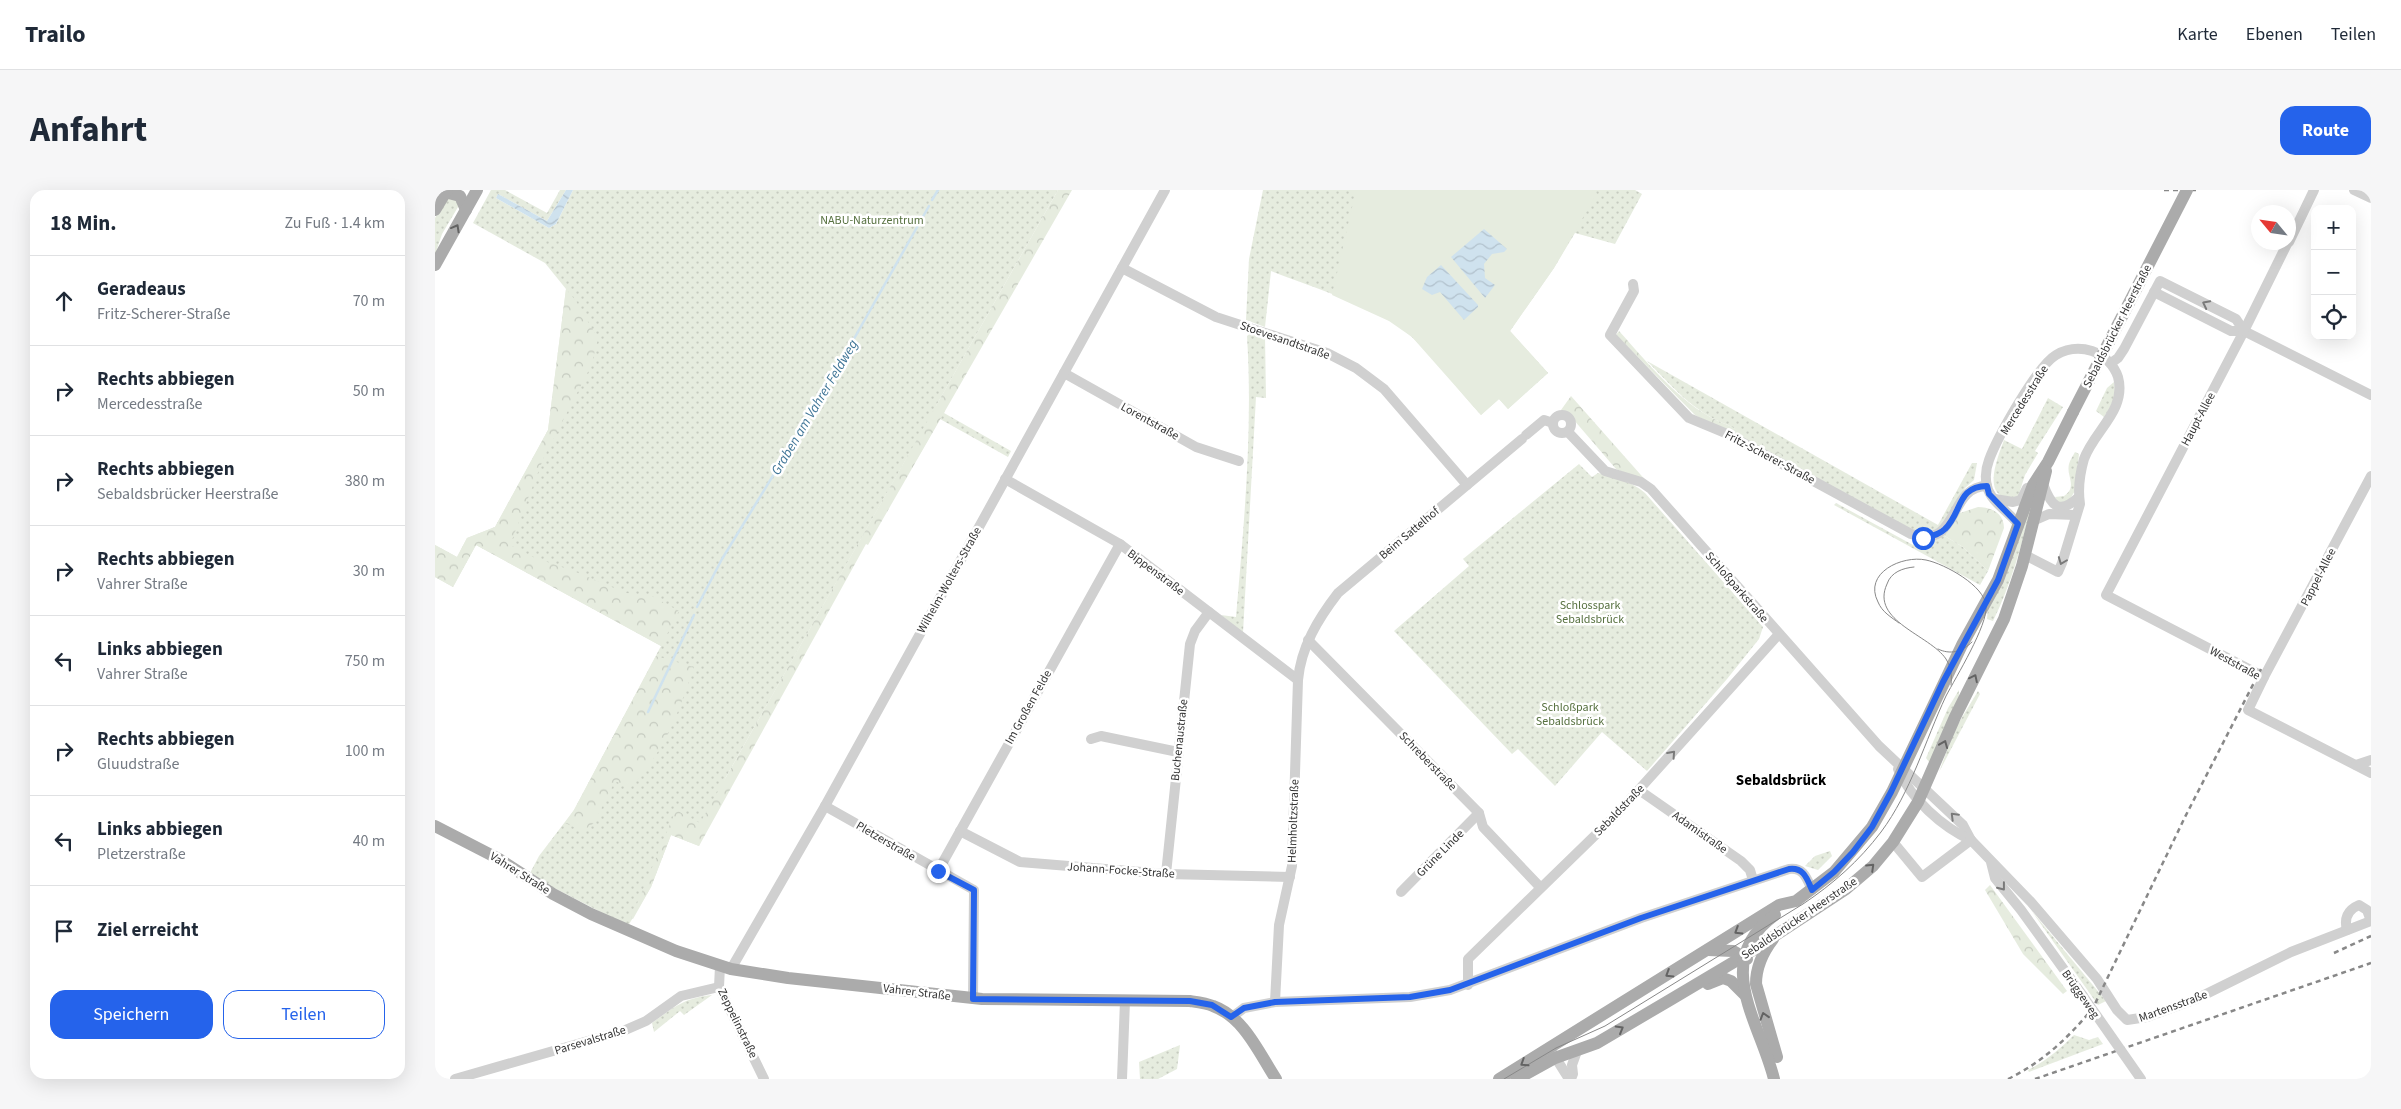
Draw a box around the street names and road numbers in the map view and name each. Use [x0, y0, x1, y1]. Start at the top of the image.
street label: Sebaldsbrücker Heerstraße [2079, 262, 2156, 391]
street label: Stoevesandtstraße [1238, 317, 1332, 364]
street label: Mercedesstraße [1996, 362, 2053, 438]
street label: Haupt-Allee [2177, 389, 2220, 449]
street label: Lorentstraße [1118, 398, 1182, 444]
street label: Fritz-Scherer-Straße [1722, 426, 1818, 488]
street label: Beim Sattelhof [1376, 503, 1443, 564]
street label: Wilhelm-Wolters-Straße [913, 524, 986, 636]
street label: Bippenstraße [1124, 545, 1188, 600]
street label: Pappel-Allee [2297, 545, 2340, 609]
street label: Schloßparkstraße [1701, 548, 1772, 627]
street label: Weststraße [2206, 642, 2263, 684]
street label: Im Großen Felde [1001, 667, 1056, 748]
street label: Buchenaustraße [1167, 698, 1192, 782]
street label: Schreberstraße [1395, 728, 1460, 795]
street label: Helmholtzstraße [1284, 779, 1303, 863]
street label: Sebaldstraße [1590, 781, 1649, 840]
street label: Adamistraße [1669, 807, 1731, 858]
street label: Pletzerstraße [853, 817, 919, 865]
street label: Grüne Linde [1413, 826, 1468, 881]
street label: Vahrer Straße [486, 848, 553, 899]
street label: Johann-Focke-Straße [1067, 858, 1175, 883]
street label: Sebaldsbrücker Heerstraße [1738, 873, 1861, 964]
street label: Brüggeweg [2058, 966, 2104, 1022]
street label: Vahrer Straße [882, 980, 952, 1005]
street label: Zeppelinstraße [713, 985, 762, 1061]
street label: Martensstraße [2136, 986, 2210, 1027]
street label: Parsevalstraße [552, 1022, 628, 1059]

